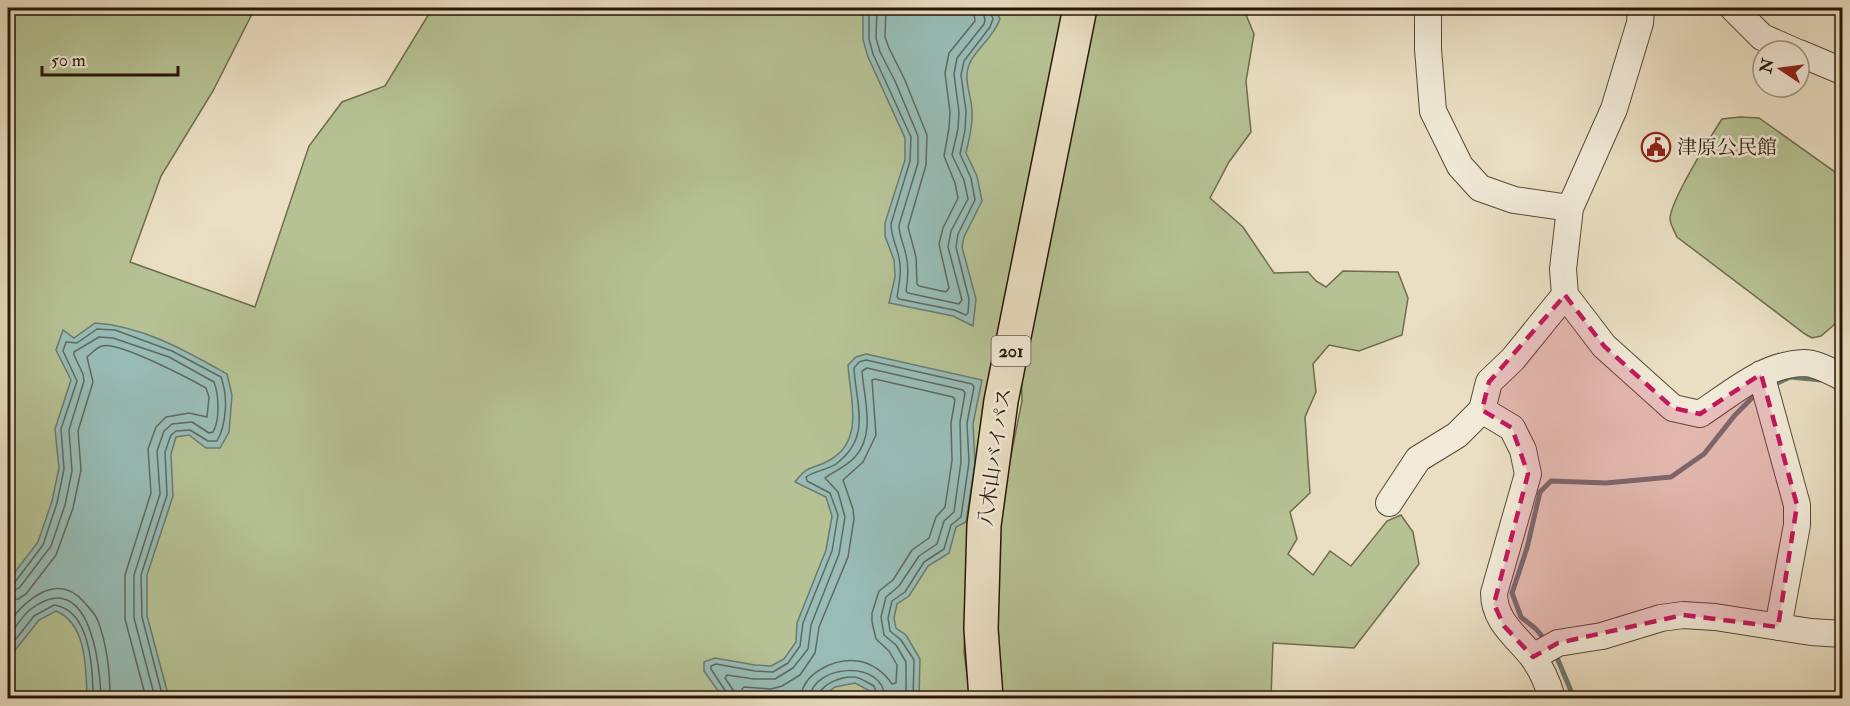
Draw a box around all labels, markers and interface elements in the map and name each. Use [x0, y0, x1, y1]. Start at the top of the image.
scale bar [42, 39, 178, 77]
north arrow [1751, 39, 1811, 99]
text: 50 m [51, 49, 86, 72]
text: N [1756, 56, 1779, 76]
public building icon: 津原公民館 [1640, 131, 1672, 163]
place label: 津原公民館 [1677, 135, 1777, 160]
road number: 201 [992, 336, 1030, 366]
street label: 八木山バイパス [973, 386, 1017, 528]

